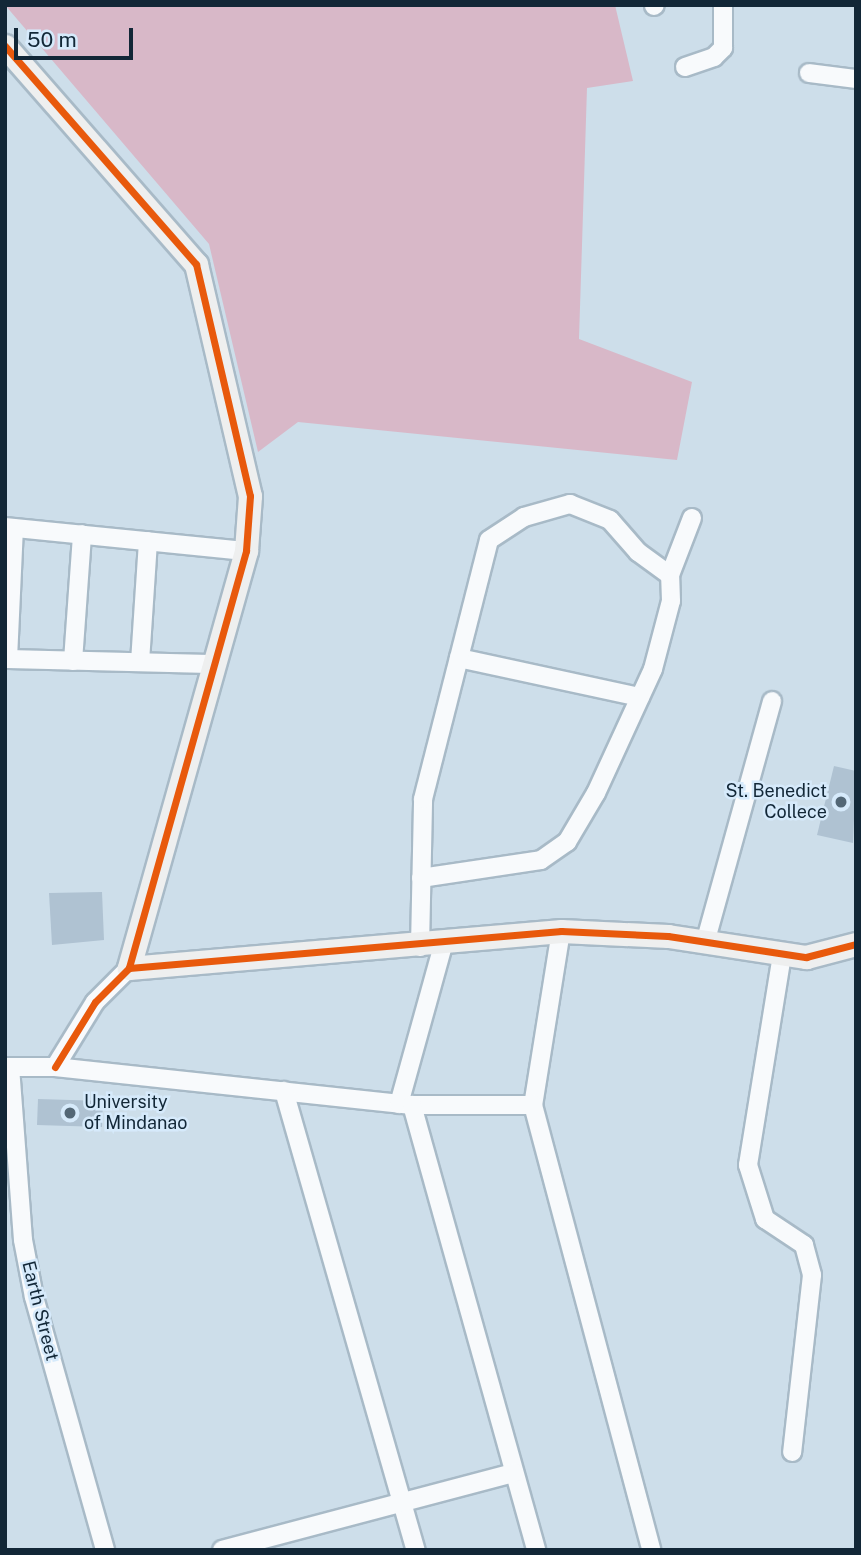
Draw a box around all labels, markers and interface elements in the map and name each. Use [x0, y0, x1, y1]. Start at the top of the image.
scale bar [18, 14, 136, 58]
text: 50 m [27, 27, 77, 52]
place label: St. Benedict Collece [725, 781, 827, 824]
marker: St. Benedict Collece [833, 794, 849, 810]
place label: University of Mindanao [84, 1092, 187, 1134]
marker: University of Mindanao [62, 1105, 78, 1121]
street label: Earth Street [17, 1259, 63, 1363]

